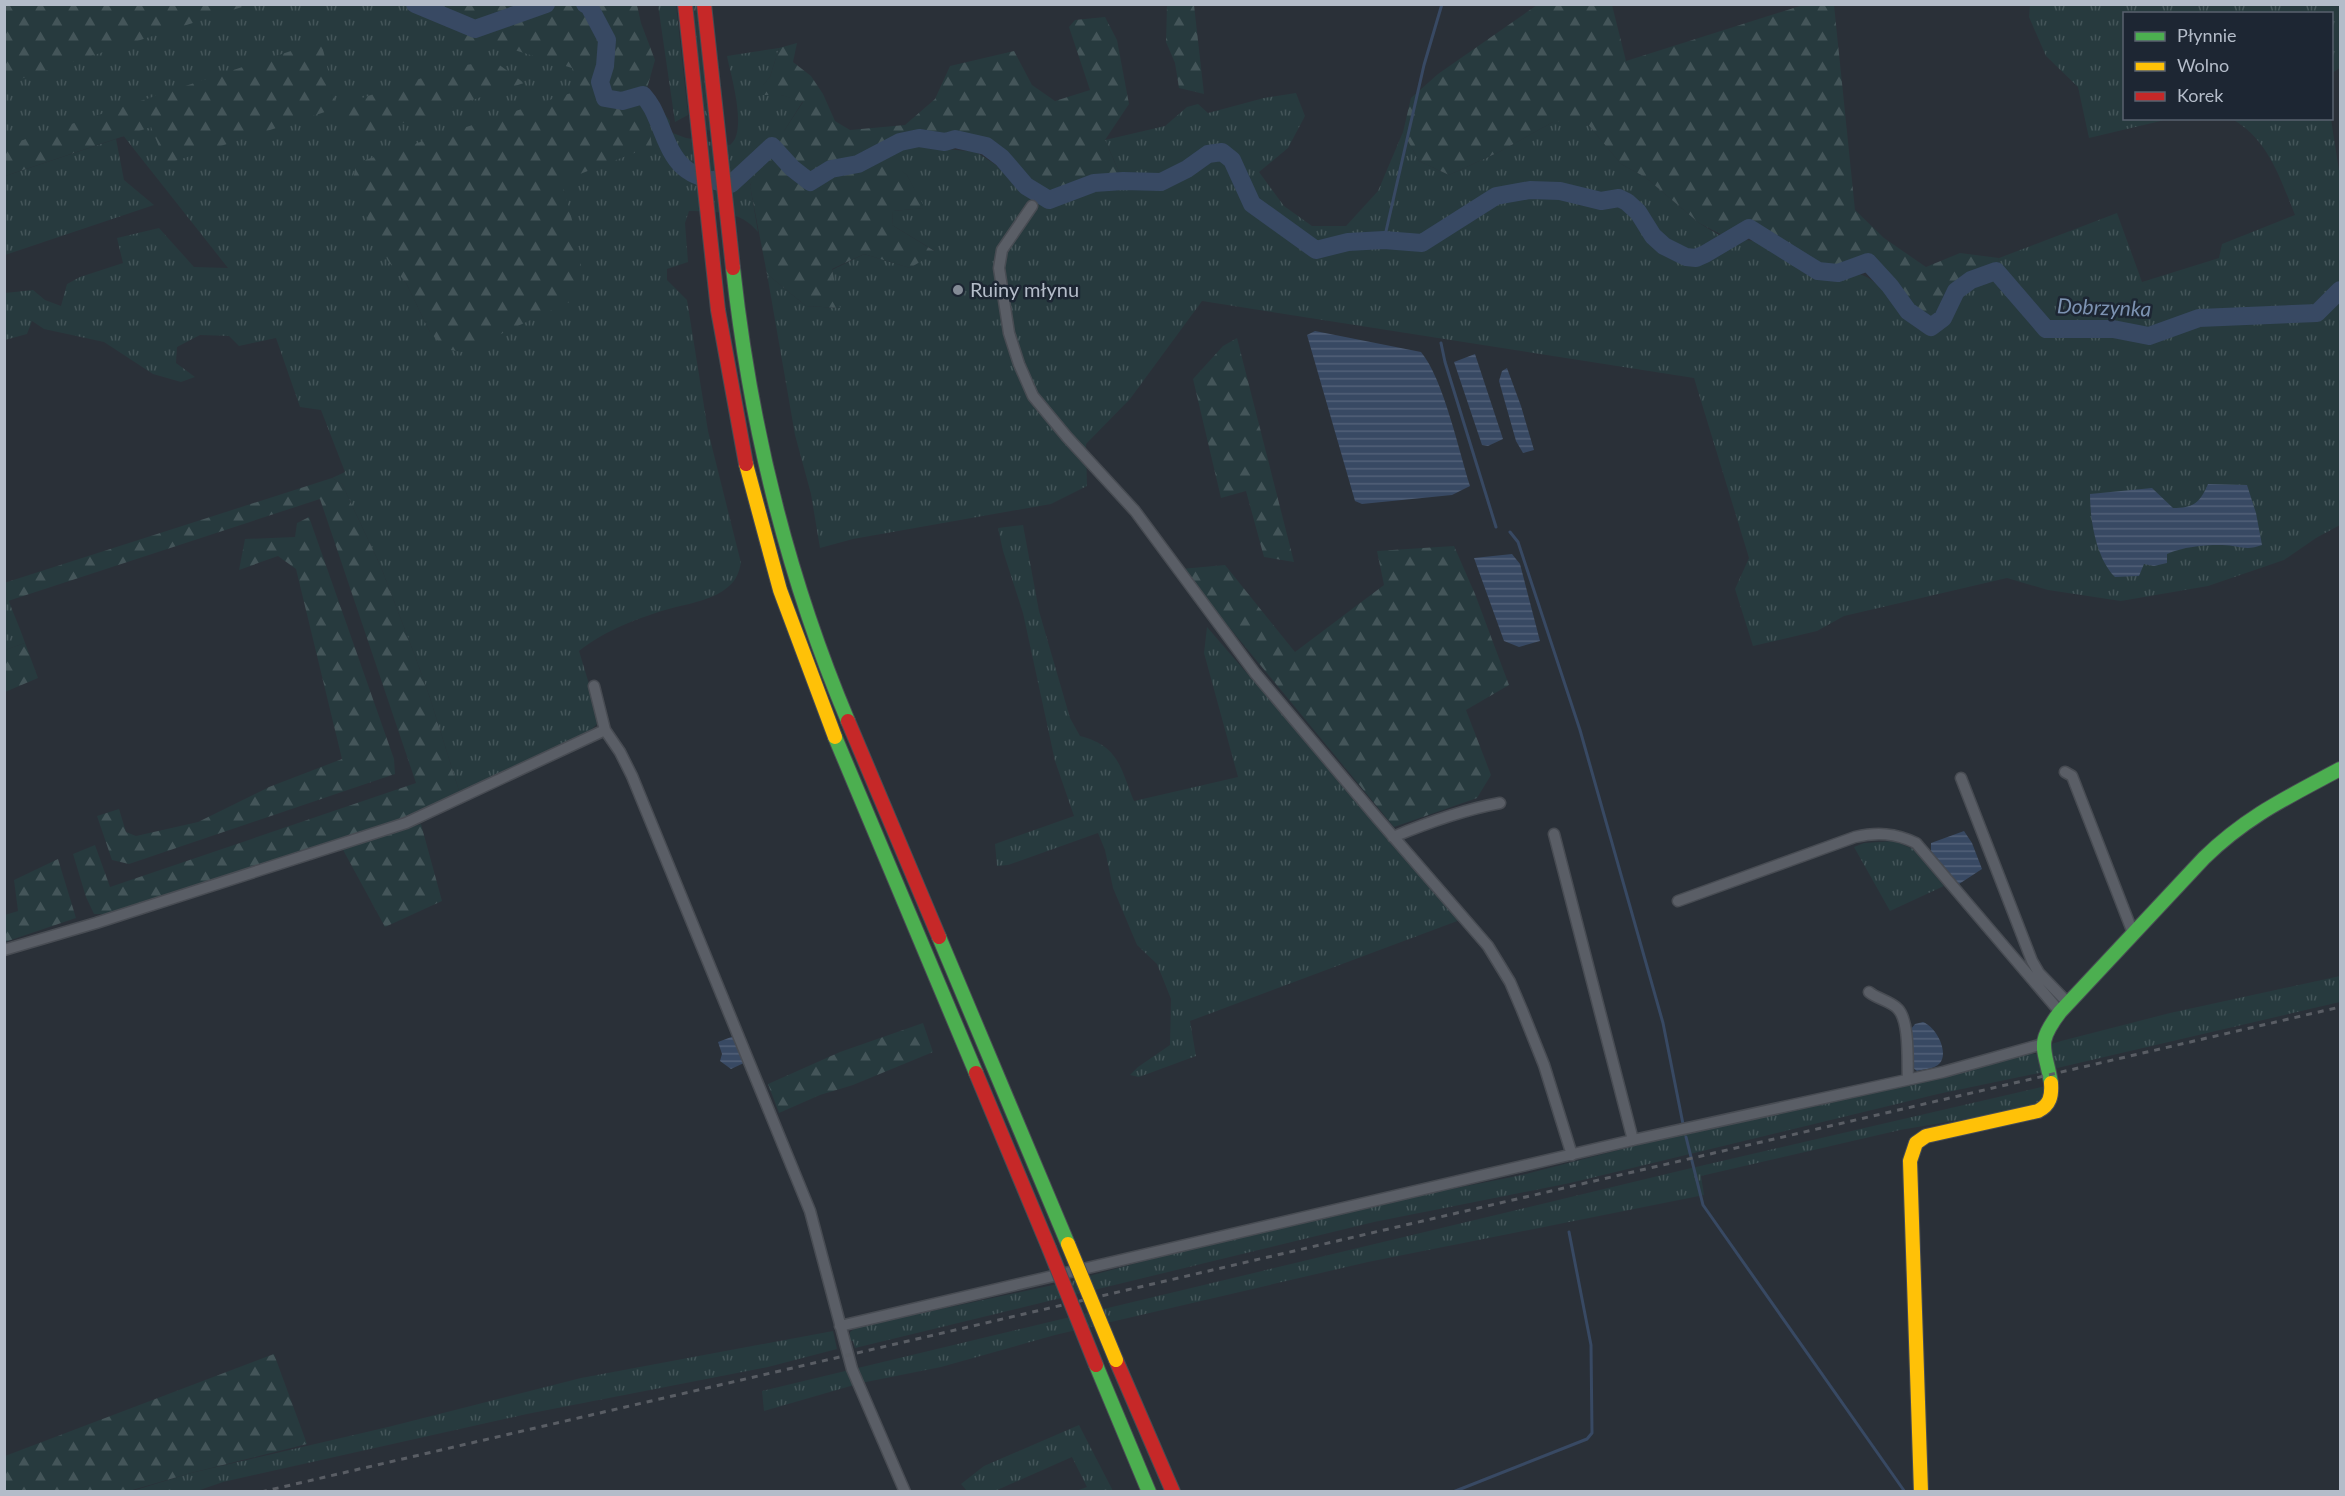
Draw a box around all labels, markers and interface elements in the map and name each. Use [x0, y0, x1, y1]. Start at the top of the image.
legend [2123, 12, 2333, 120]
text: Płynnie [2177, 24, 2237, 46]
text: Wolno [2177, 54, 2229, 76]
text: Korek [2177, 84, 2224, 106]
place label: Ruiny młynu [970, 277, 1079, 301]
marker: Ruiny młynu [951, 283, 965, 297]
water label: Dobrzynka [2057, 292, 2152, 321]

